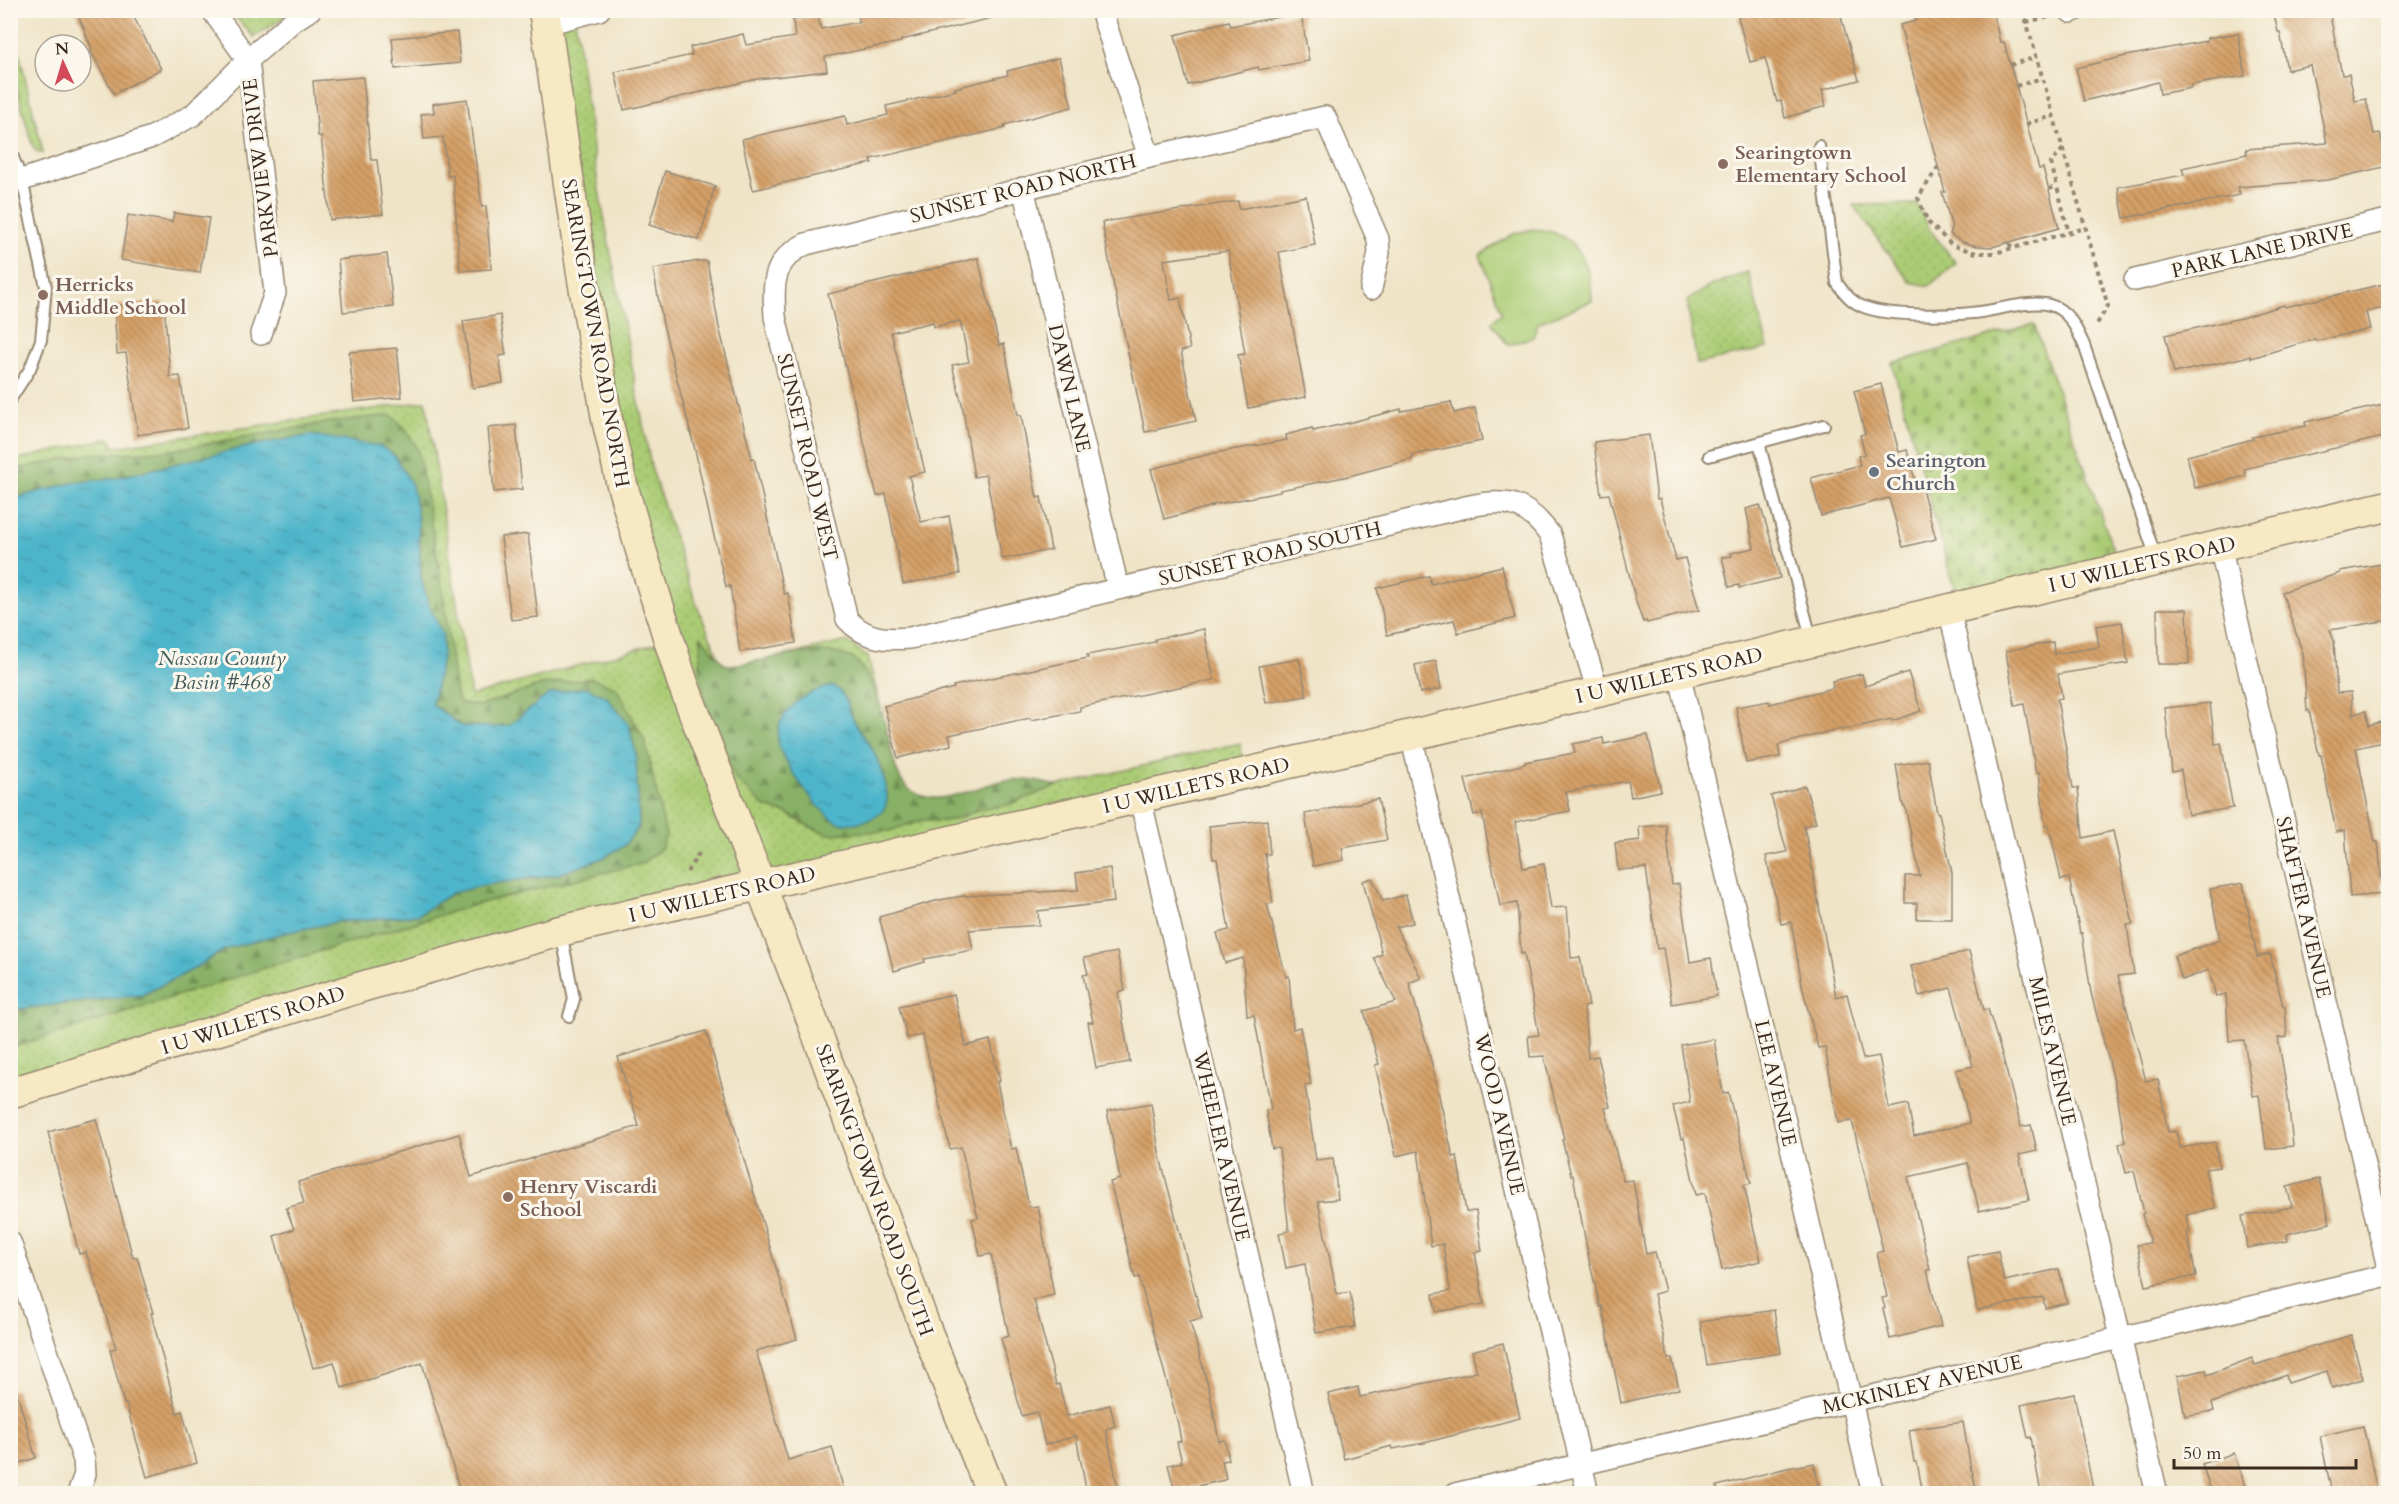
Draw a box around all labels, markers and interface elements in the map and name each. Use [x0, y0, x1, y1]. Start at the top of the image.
north arrow [33, 33, 93, 93]
text: N [54, 38, 70, 60]
street label: PARKVIEW DRIVE [236, 77, 285, 259]
place label: Searingtown Elementary School [1735, 139, 1907, 189]
street label: SUNSET ROAD NORTH [907, 147, 1139, 230]
marker: Searingtown Elementary School [1716, 157, 1730, 171]
street label: SEARINGTOWN ROAD NORTH [555, 177, 636, 490]
street label: PARK LANE DRIVE [2169, 216, 2355, 284]
place label: Herricks Middle School [55, 271, 187, 321]
marker: Herricks Middle School [36, 288, 50, 302]
street label: DAWN LANE [1042, 321, 1097, 455]
street label: SUNSET ROAD WEST [771, 351, 845, 564]
place label: Searington Church [1886, 447, 1986, 497]
marker: Searington Church [1867, 465, 1881, 479]
street label: SUNSET ROAD SOUTH [1156, 515, 1384, 592]
street label: I U WILLETS ROAD [2046, 530, 2238, 599]
street label: I U WILLETS ROAD [1573, 641, 1765, 710]
water label: Nassau County Basin #468 [158, 644, 286, 697]
street label: I U WILLETS ROAD [1100, 751, 1292, 820]
street label: SHAFTER AVENUE [2269, 814, 2338, 1001]
street label: I U WILLETS ROAD [626, 860, 818, 929]
street label: MILES AVENUE [2022, 974, 2083, 1128]
street label: I U WILLETS ROAD [158, 980, 348, 1061]
street label: LEE AVENUE [1748, 1017, 1803, 1149]
street label: WOOD AVENUE [1468, 1030, 1531, 1198]
street label: SEARINGTOWN ROAD SOUTH [809, 1041, 940, 1340]
street label: WHEELER AVENUE [1186, 1048, 1257, 1244]
place label: Henry Viscardi School [520, 1173, 657, 1223]
marker: Henry Viscardi School [501, 1190, 515, 1204]
street label: MCKINLEY AVENUE [1819, 1348, 2025, 1421]
scale bar [2174, 1432, 2356, 1470]
text: 50 m [2183, 1441, 2222, 1466]

